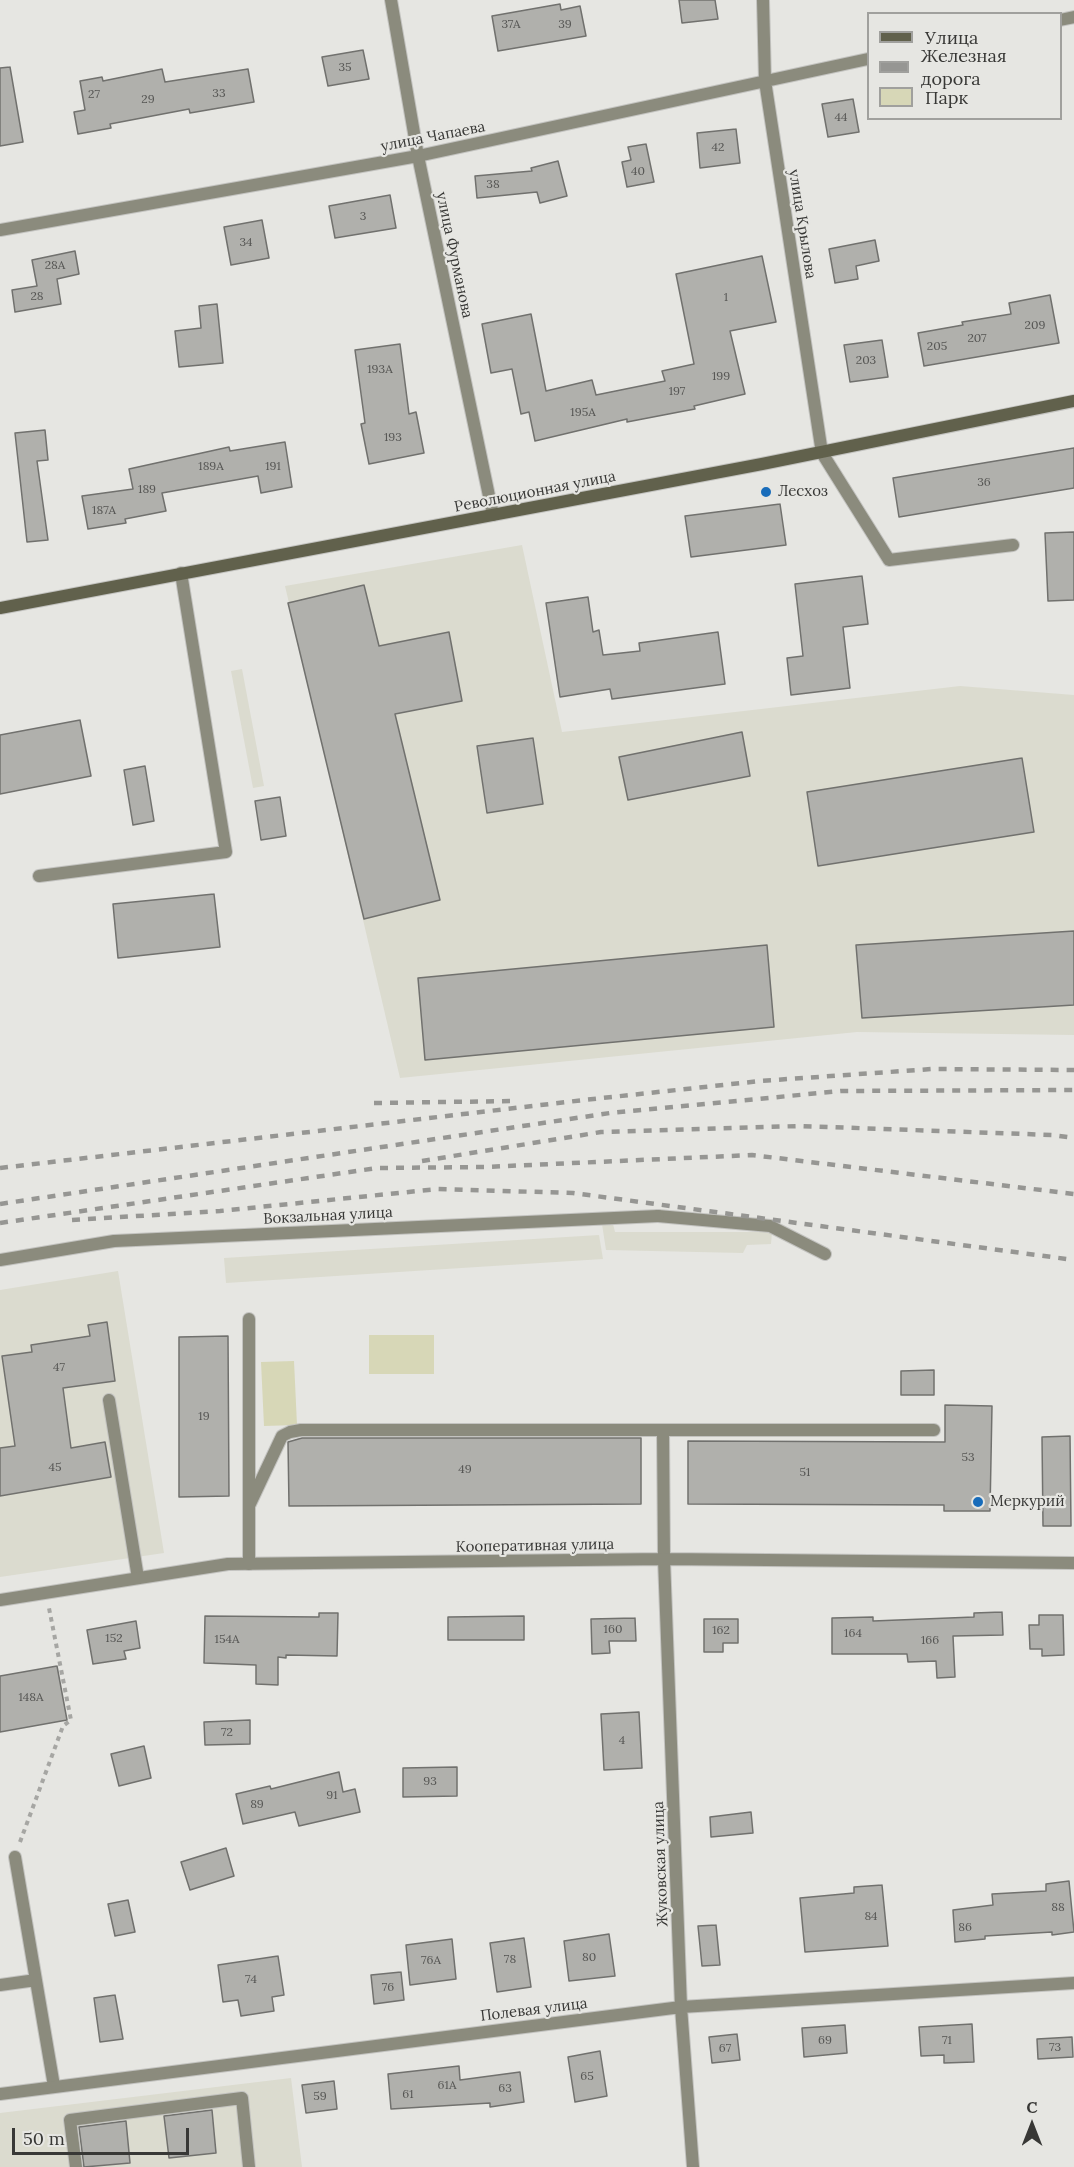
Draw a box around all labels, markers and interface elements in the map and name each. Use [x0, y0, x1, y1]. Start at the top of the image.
legend [867, 12, 1062, 120]
house number: 37А [501, 18, 521, 32]
house number: 39 [558, 18, 572, 32]
text: Улица [925, 26, 978, 49]
text: Железная дорога [921, 44, 1007, 90]
house number: 35 [338, 61, 352, 75]
text: Парк [925, 86, 968, 109]
house number: 33 [212, 87, 226, 101]
house number: 27 [88, 88, 100, 102]
house number: 29 [141, 93, 155, 107]
house number: 44 [834, 111, 848, 125]
street label: улица Чапаева [379, 118, 487, 156]
house number: 42 [712, 141, 724, 155]
house number: 40 [631, 165, 645, 179]
street label: улица Крылова [784, 168, 820, 280]
house number: 38 [486, 178, 500, 192]
street label: улица Фурманова [432, 190, 476, 320]
house number: 3 [360, 210, 366, 224]
house number: 34 [239, 236, 253, 250]
house number: 28А [45, 259, 65, 273]
house number: 28 [30, 290, 44, 304]
house number: 1 [724, 291, 728, 305]
house number: 209 [1025, 319, 1045, 333]
house number: 207 [967, 332, 987, 346]
house number: 205 [927, 340, 947, 354]
house number: 203 [856, 354, 876, 368]
house number: 193А [367, 363, 393, 377]
house number: 199 [712, 370, 730, 384]
house number: 197 [669, 385, 685, 399]
house number: 195А [570, 406, 596, 420]
house number: 193 [384, 431, 402, 445]
house number: 189А [198, 460, 224, 474]
house number: 191 [265, 460, 281, 474]
street label: Революционная улица [453, 468, 617, 516]
house number: 36 [977, 476, 991, 490]
house number: 189 [138, 483, 156, 497]
place label: Лесхоз [778, 483, 828, 501]
marker: Лесхоз [759, 485, 773, 499]
house number: 187А [92, 504, 116, 518]
street label: Вокзальная улица [263, 1204, 393, 1228]
house number: 47 [53, 1361, 65, 1375]
house number: 19 [198, 1410, 210, 1424]
house number: 53 [961, 1451, 975, 1465]
house number: 45 [48, 1461, 62, 1475]
house number: 49 [458, 1463, 472, 1477]
house number: 51 [800, 1466, 810, 1480]
place label: Меркурий [990, 1493, 1065, 1511]
marker: Меркурий [971, 1495, 985, 1509]
street label: Кооперативная улица [456, 1536, 614, 1556]
house number: 160 [604, 1623, 622, 1637]
house number: 162 [712, 1624, 730, 1638]
house number: 164 [844, 1627, 862, 1641]
house number: 152 [105, 1632, 123, 1646]
house number: 154А [215, 1633, 239, 1647]
house number: 166 [921, 1634, 939, 1648]
house number: 148А [18, 1691, 44, 1705]
house number: 72 [221, 1726, 233, 1740]
house number: 4 [619, 1734, 625, 1748]
house number: 93 [423, 1775, 437, 1789]
house number: 91 [326, 1789, 338, 1803]
house number: 89 [250, 1798, 264, 1812]
street label: Жуковская улица [650, 1801, 672, 1927]
house number: 88 [1051, 1901, 1065, 1915]
house number: 84 [864, 1910, 878, 1924]
house number: 86 [958, 1921, 972, 1935]
house number: 80 [582, 1951, 596, 1965]
house number: 78 [504, 1953, 516, 1967]
house number: 76А [421, 1954, 441, 1968]
house number: 74 [245, 1973, 257, 1987]
house number: 76 [382, 1981, 394, 1995]
street label: Полевая улица [479, 1995, 589, 2025]
house number: 69 [818, 2034, 832, 2048]
house number: 71 [942, 2034, 952, 2048]
house number: 73 [1049, 2041, 1061, 2055]
house number: 67 [719, 2042, 731, 2056]
house number: 65 [580, 2070, 594, 2084]
house number: 61А [438, 2079, 456, 2093]
house number: 63 [498, 2082, 512, 2096]
house number: 61 [402, 2088, 414, 2102]
house number: 59 [313, 2090, 327, 2104]
north arrow [1002, 2095, 1062, 2155]
text: С [1026, 2097, 1038, 2117]
scale bar [15, 2116, 192, 2154]
text: 50 m [23, 2127, 65, 2150]

